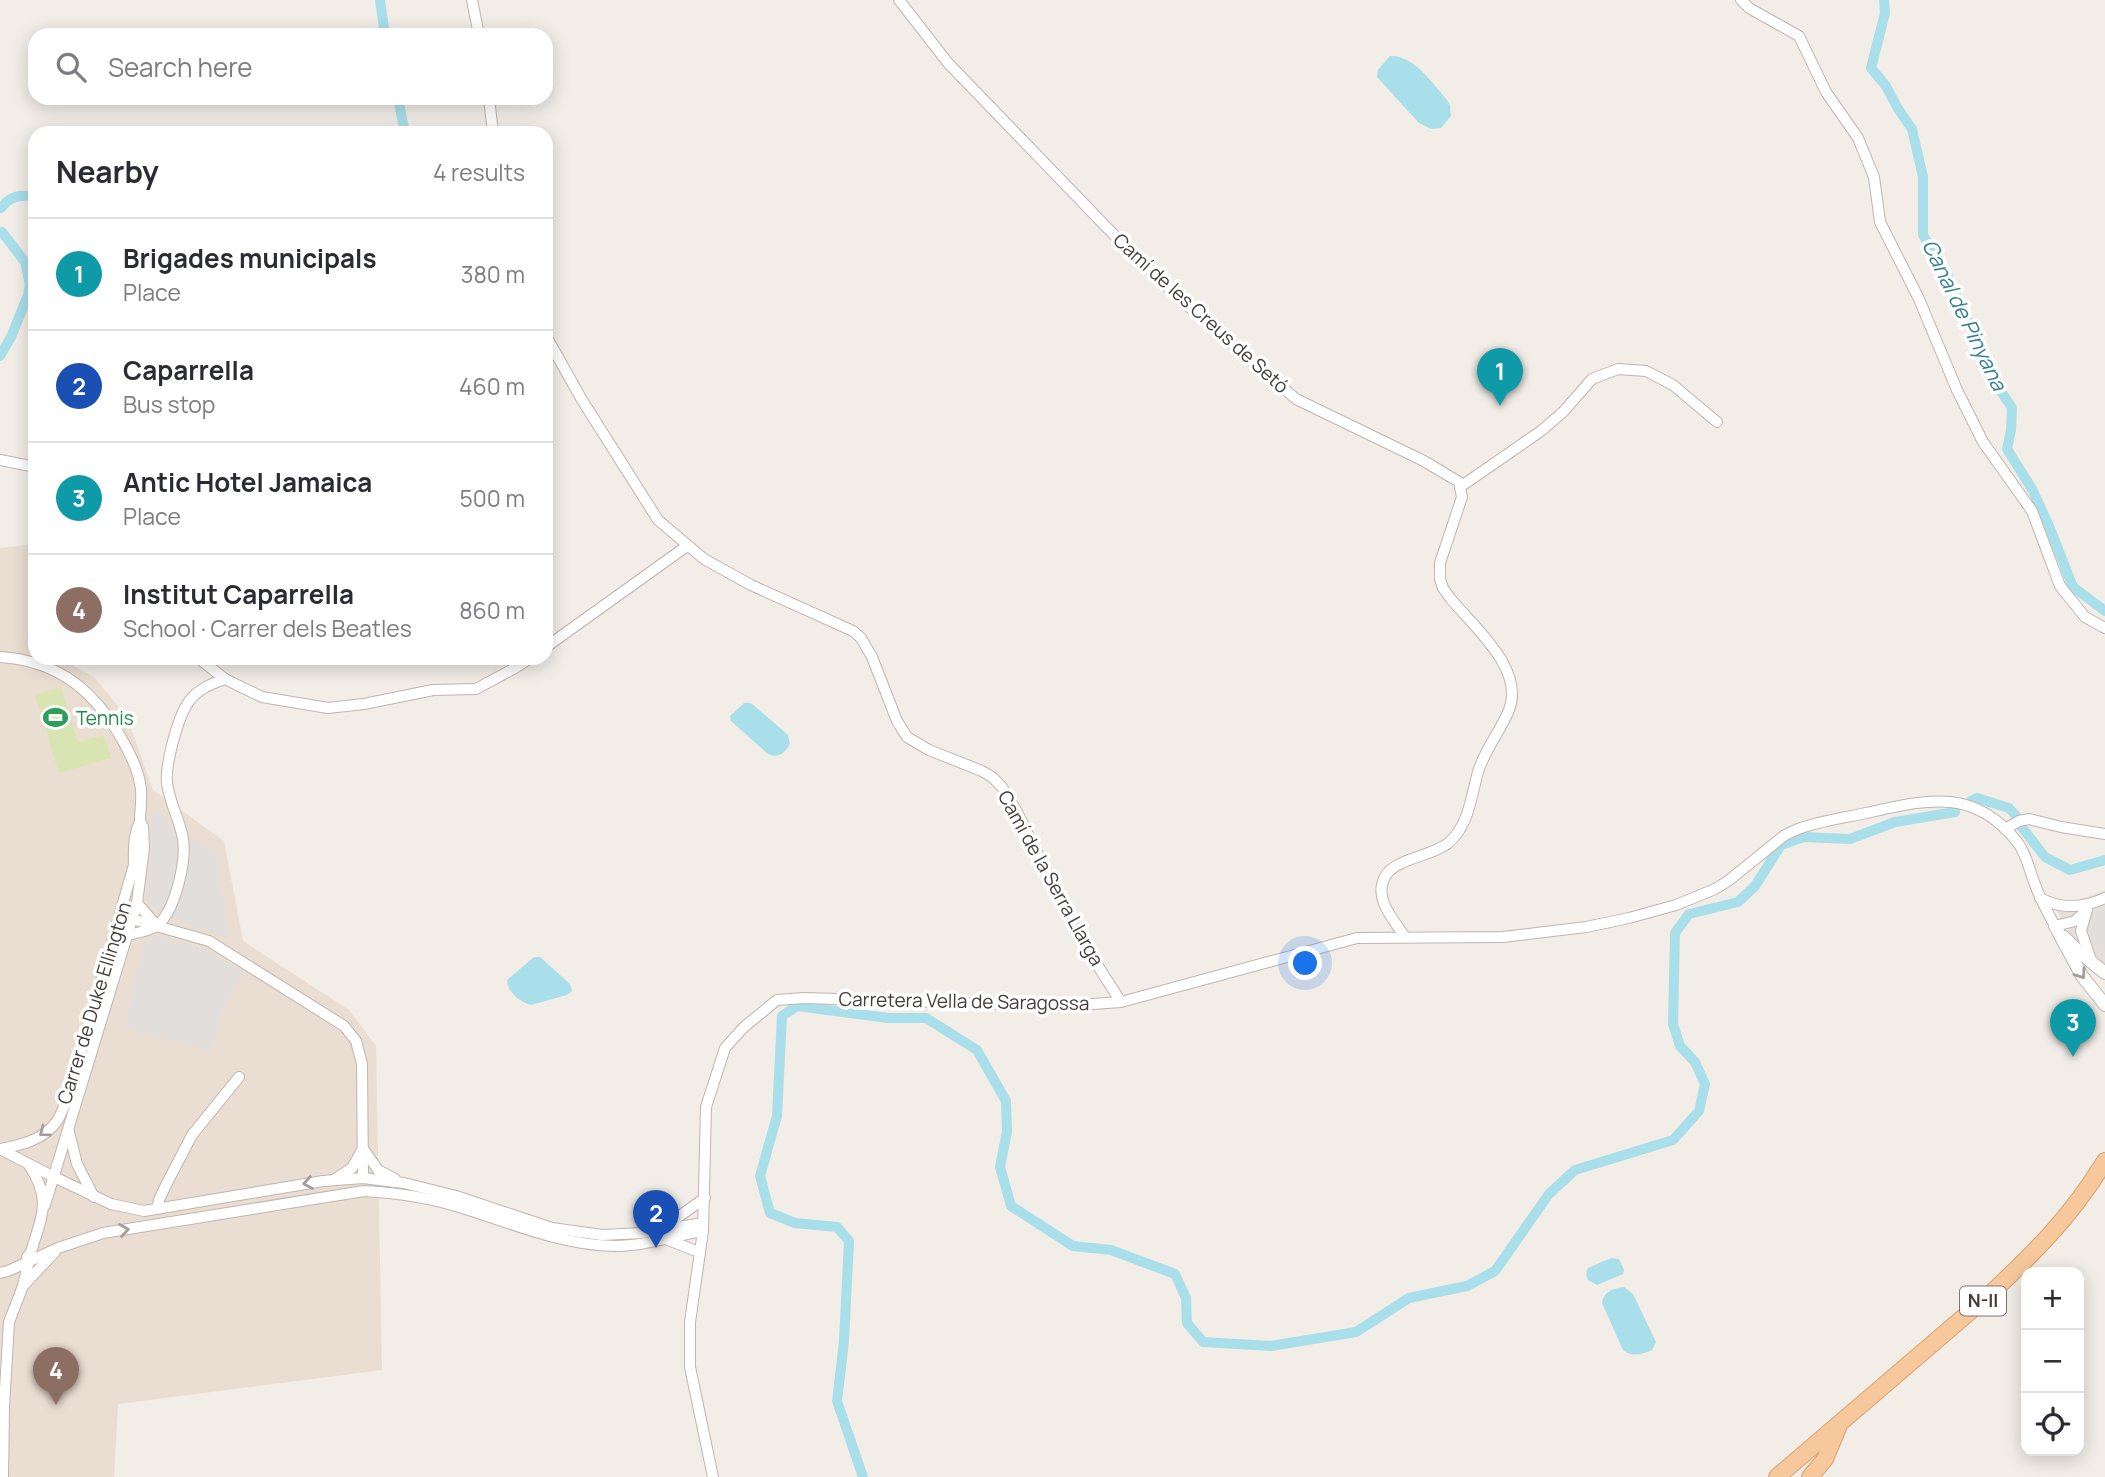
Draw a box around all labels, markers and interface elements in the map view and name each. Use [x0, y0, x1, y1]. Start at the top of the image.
search box [28, 28, 553, 105]
icon: search [52, 48, 90, 86]
text: Search here [108, 49, 253, 85]
text: Nearby [56, 151, 159, 192]
text: 4 results [433, 156, 525, 188]
street label: Camí de les Creus de Setó [1108, 227, 1294, 399]
water label: Canal de Pinyana [1916, 234, 2014, 396]
text: Brigades municipals [123, 240, 376, 276]
text: 1 [74, 258, 84, 290]
text: 380 m [461, 258, 525, 290]
text: Place [123, 276, 181, 308]
pin: 1 [1477, 348, 1523, 406]
text: Caparrella [123, 352, 254, 388]
text: 2 [72, 370, 86, 402]
text: 460 m [459, 370, 525, 402]
text: Bus stop [123, 388, 215, 420]
text: Antic Hotel Jamaica [123, 464, 372, 500]
text: 3 [72, 482, 86, 514]
text: 500 m [460, 482, 525, 514]
text: Place [123, 500, 181, 532]
text: Institut Caparrella [123, 576, 354, 612]
text: 4 [72, 594, 86, 626]
text: 860 m [459, 594, 525, 626]
text: School · Carrer dels Beatles [123, 612, 412, 644]
sports icon: Tennis [42, 704, 70, 732]
place label: Tennis [76, 705, 134, 731]
street label: Camí de la Serra Llarga [992, 786, 1110, 970]
street label: Carrer de Duke Ellington [51, 899, 137, 1107]
your location [1288, 946, 1322, 980]
one-way arrow [2073, 966, 2085, 979]
street label: Carretera Vella de Saragossa [838, 986, 1090, 1016]
pin: 3 [2050, 999, 2096, 1057]
one-way arrow [39, 1124, 51, 1137]
one-way arrow [302, 1176, 314, 1191]
pin: 2 [633, 1190, 679, 1248]
one-way arrow [118, 1223, 130, 1238]
map controls [2021, 1267, 2084, 1456]
button: + [2021, 1267, 2084, 1330]
road number: N-II [1960, 1286, 2006, 1316]
button: − [2021, 1330, 2084, 1393]
pin: 4 [33, 1347, 79, 1405]
button: locate [2021, 1393, 2084, 1456]

